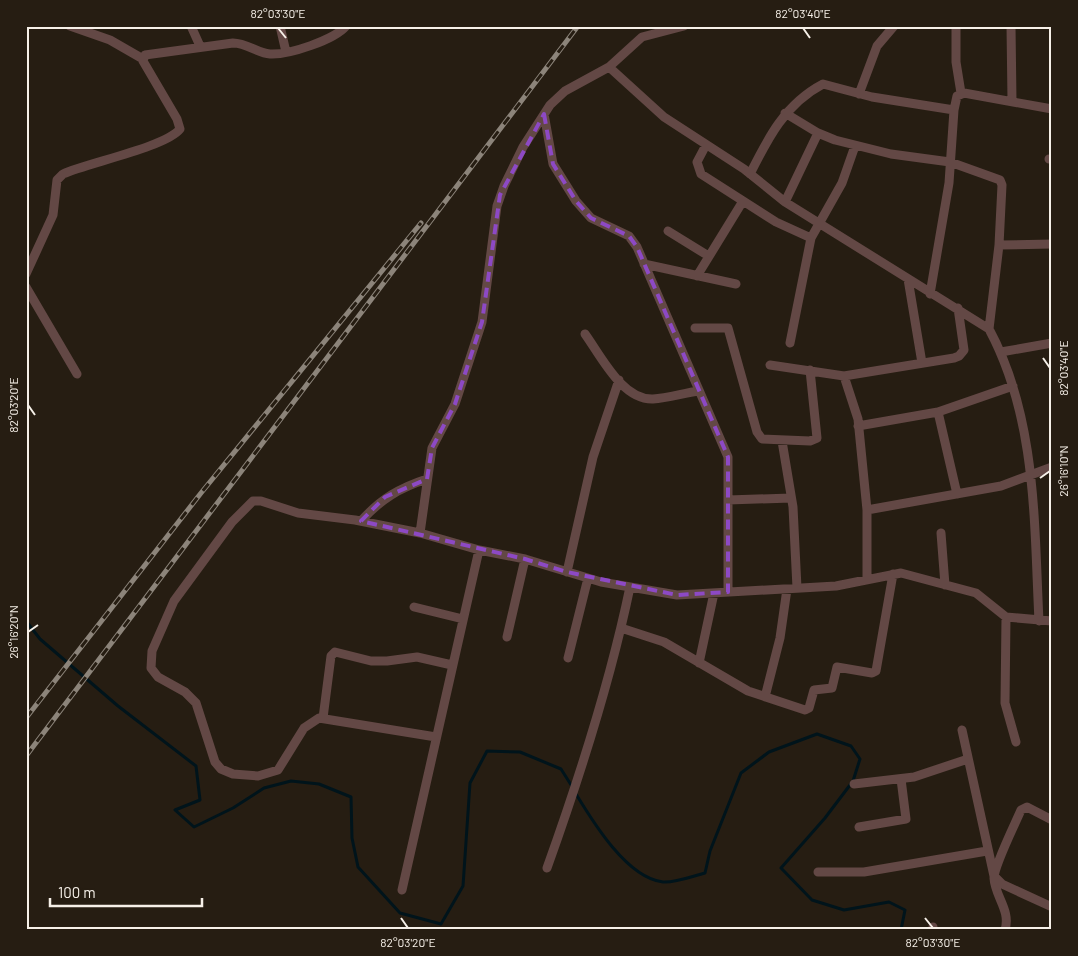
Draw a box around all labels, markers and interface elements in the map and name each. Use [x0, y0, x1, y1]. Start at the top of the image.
text: 82°03'30"E [250, 6, 306, 20]
text: 82°03'40"E [775, 6, 831, 20]
text: 82°03'40"E [1056, 340, 1070, 396]
text: 82°03'20"E [6, 377, 20, 433]
text: 26°16'10"N [1056, 445, 1070, 497]
text: 26°16'20"N [6, 605, 20, 659]
scale bar [50, 876, 202, 908]
text: 100 m [58, 883, 96, 901]
text: 82°03'20"E [380, 935, 436, 949]
text: 82°03'30"E [905, 935, 961, 949]

